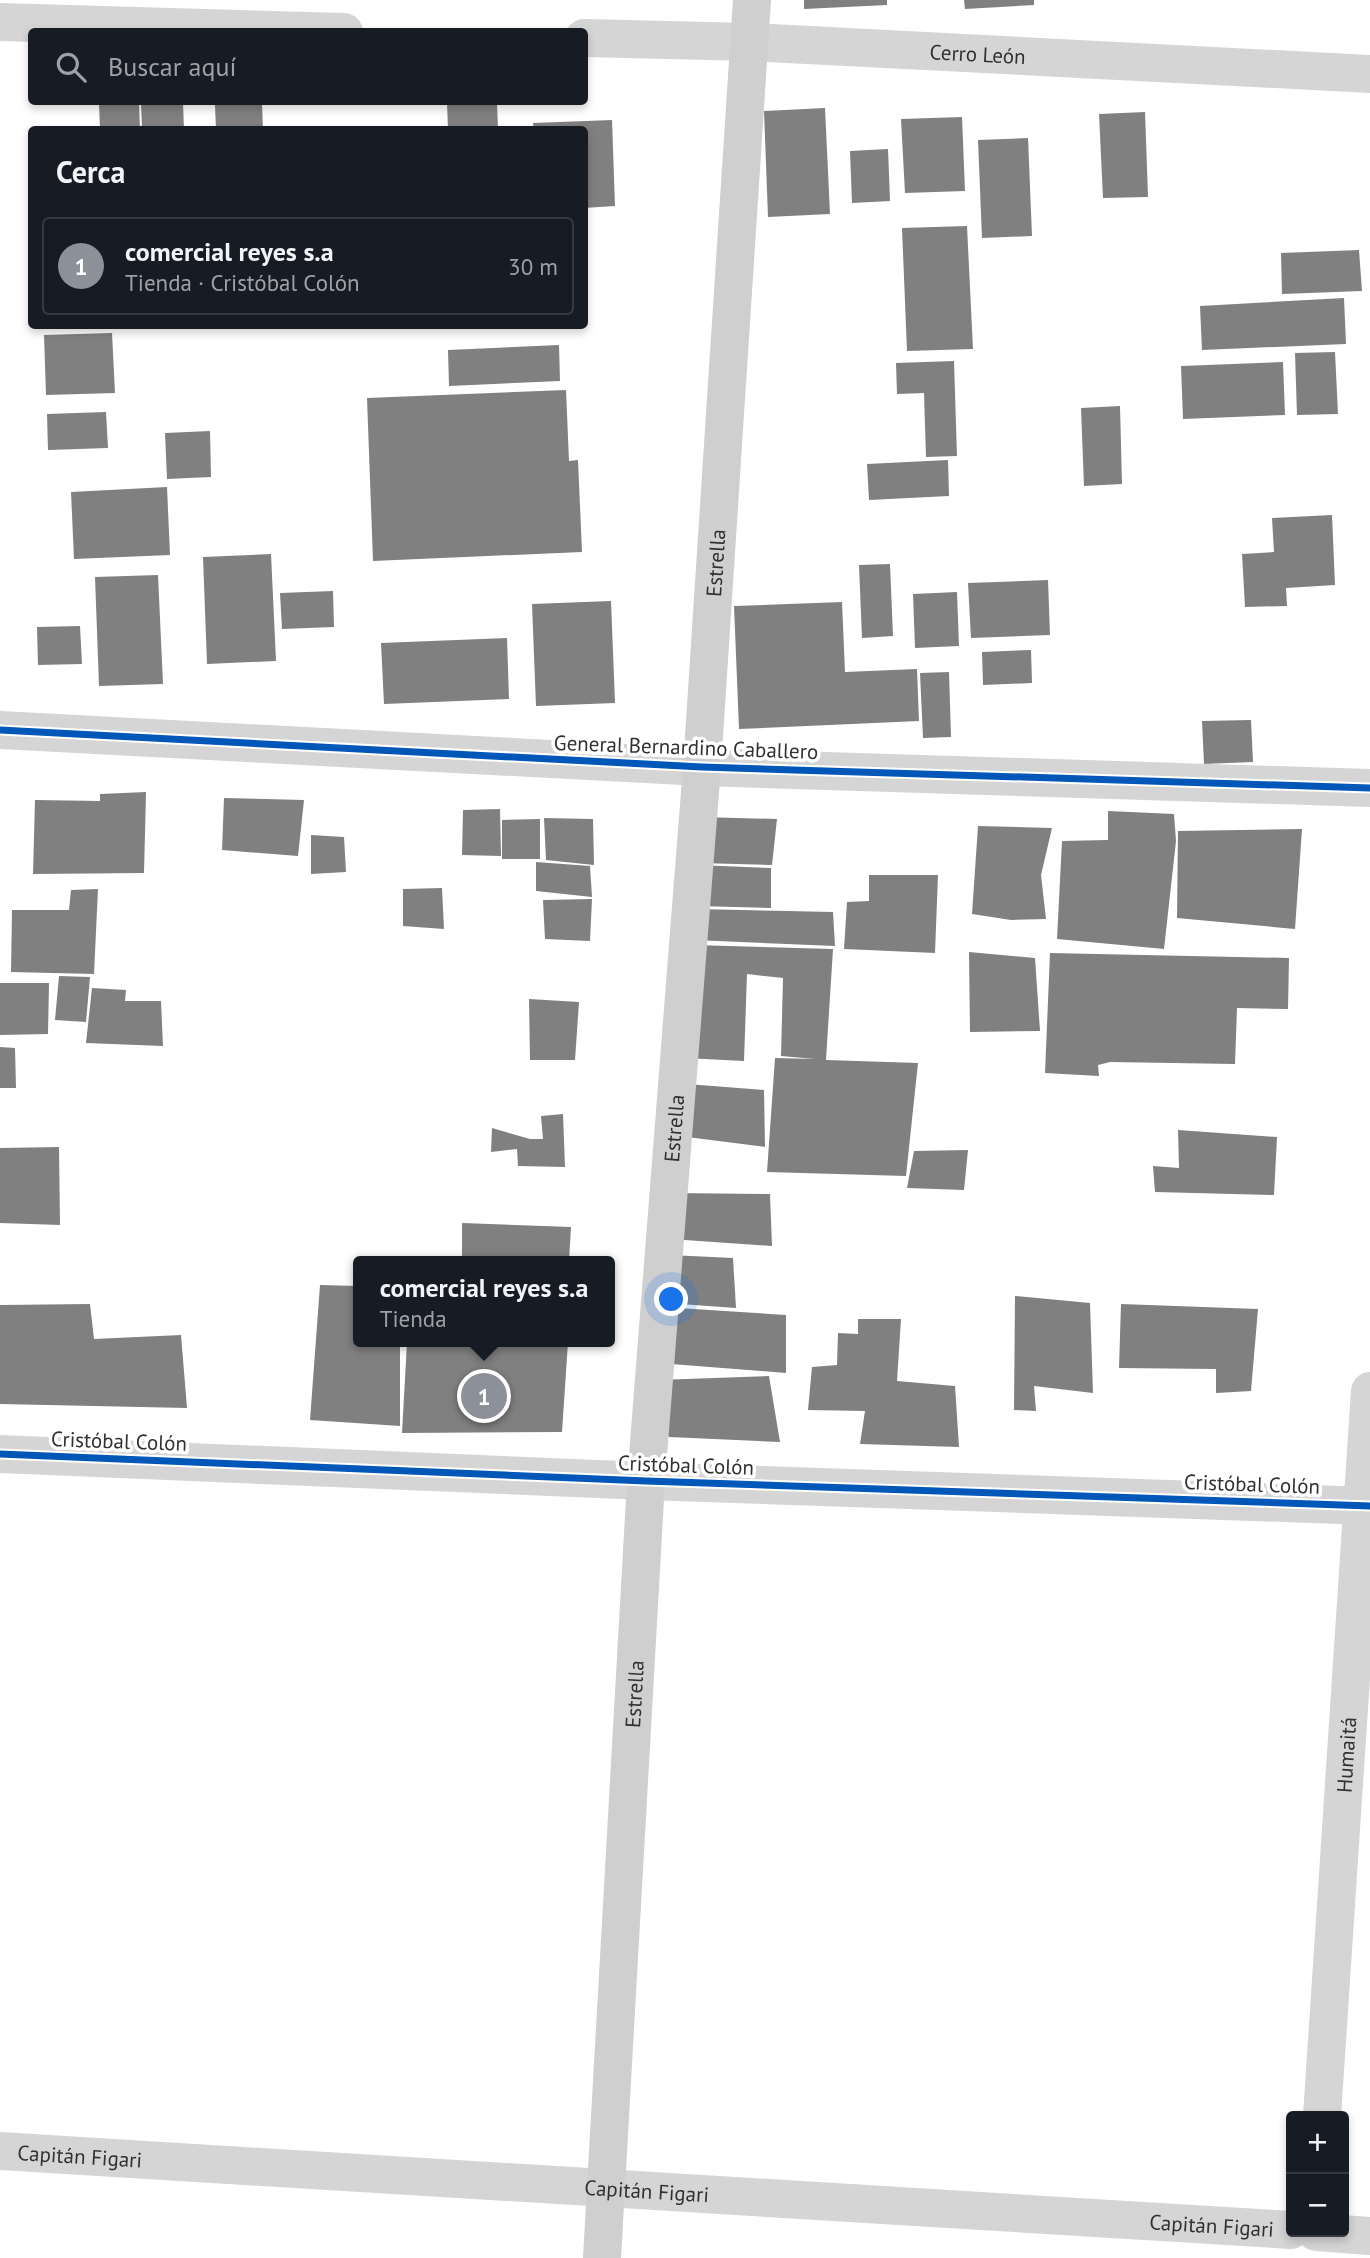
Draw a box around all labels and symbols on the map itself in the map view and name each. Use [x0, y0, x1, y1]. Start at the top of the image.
street label: Cerro León [929, 38, 1026, 70]
street label: Estrella [700, 528, 731, 598]
street label: General Bernardino Caballero [553, 729, 819, 765]
street label: Estrella [658, 1094, 690, 1163]
your location [654, 1282, 688, 1316]
pin: 1 [461, 1370, 507, 1422]
street label: Cristóbal Colón [50, 1425, 188, 1457]
street label: Cristóbal Colón [617, 1449, 755, 1481]
street label: Cristóbal Colón [1183, 1468, 1321, 1500]
street label: Estrella [619, 1659, 649, 1728]
street label: Humaitá [1330, 1716, 1362, 1794]
street label: Capitán Figari [17, 2139, 143, 2173]
street label: Capitán Figari [584, 2173, 710, 2208]
street label: Capitán Figari [1149, 2208, 1275, 2242]

